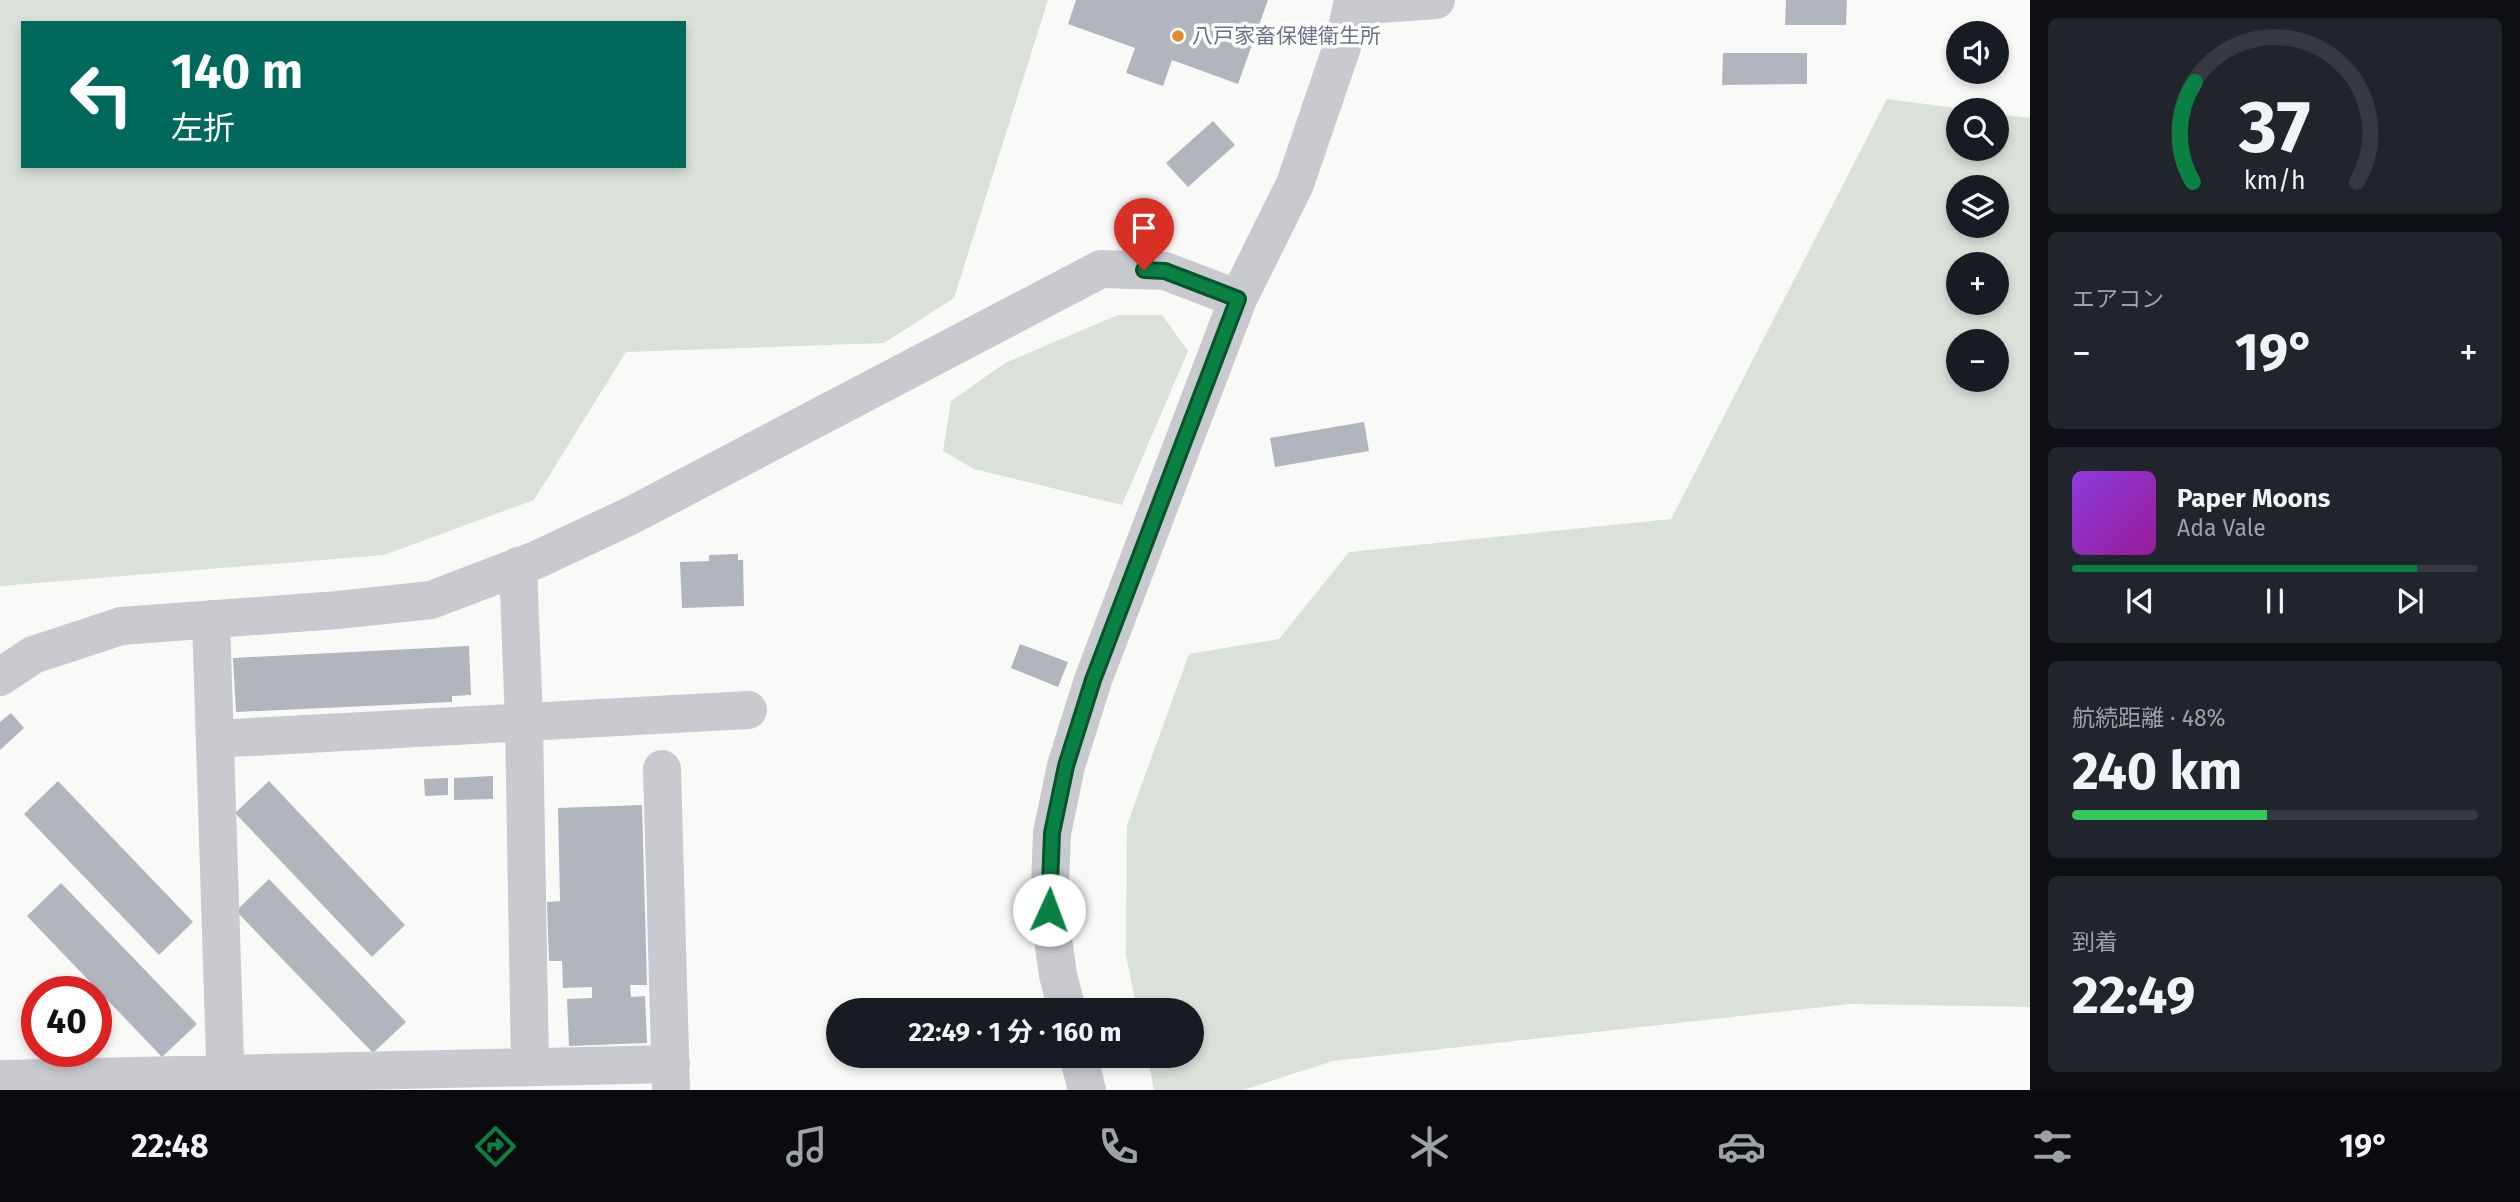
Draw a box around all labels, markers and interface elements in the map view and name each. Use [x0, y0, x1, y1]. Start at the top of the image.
map controls [1946, 21, 2009, 392]
button: sound [1946, 21, 2009, 84]
place label: 八戸家畜保健衛生所 [1192, 23, 1381, 49]
marker: 八戸家畜保健衛生所 [1170, 28, 1186, 44]
text: 140 m [171, 42, 303, 101]
icon: left [56, 49, 147, 140]
text: 37 [2238, 85, 2311, 172]
button: search [1946, 98, 2009, 161]
text: 左折 [171, 109, 235, 147]
text: km/h [2244, 166, 2306, 196]
button: layers [1946, 175, 2009, 238]
pin [1114, 198, 1174, 270]
icon: arrive [1125, 209, 1163, 247]
button: + [1946, 252, 2009, 315]
text: エアコン [2072, 285, 2164, 313]
text: 19° [2235, 321, 2315, 384]
button: − [1946, 329, 2009, 392]
text: − [2072, 330, 2091, 376]
text: + [2459, 330, 2478, 376]
text: Paper Moons [2177, 483, 2330, 514]
text: Ada Vale [2177, 514, 2266, 542]
icon: previous [2121, 582, 2159, 620]
icon: pause [2256, 582, 2294, 620]
icon: next [2391, 582, 2429, 620]
text: 航続距離 · 48% [2072, 704, 2226, 732]
text: 240 km [2072, 740, 2242, 803]
position arrow [1012, 873, 1086, 947]
text: 到着 [2072, 928, 2118, 956]
text: 22:49 [2072, 964, 2195, 1027]
speed limit sign: 40 [21, 976, 112, 1067]
text: 22:49 · 1 分 · 160 m [908, 1017, 1122, 1048]
icon: directions [471, 1122, 520, 1171]
icon: music [782, 1122, 831, 1171]
icon: phone [1094, 1122, 1143, 1171]
icon: climate [1405, 1122, 1454, 1171]
icon: car [1717, 1122, 1766, 1171]
icon: filters [2028, 1122, 2077, 1171]
text: 22:48 [131, 1127, 208, 1165]
text: 19° [2339, 1127, 2389, 1165]

